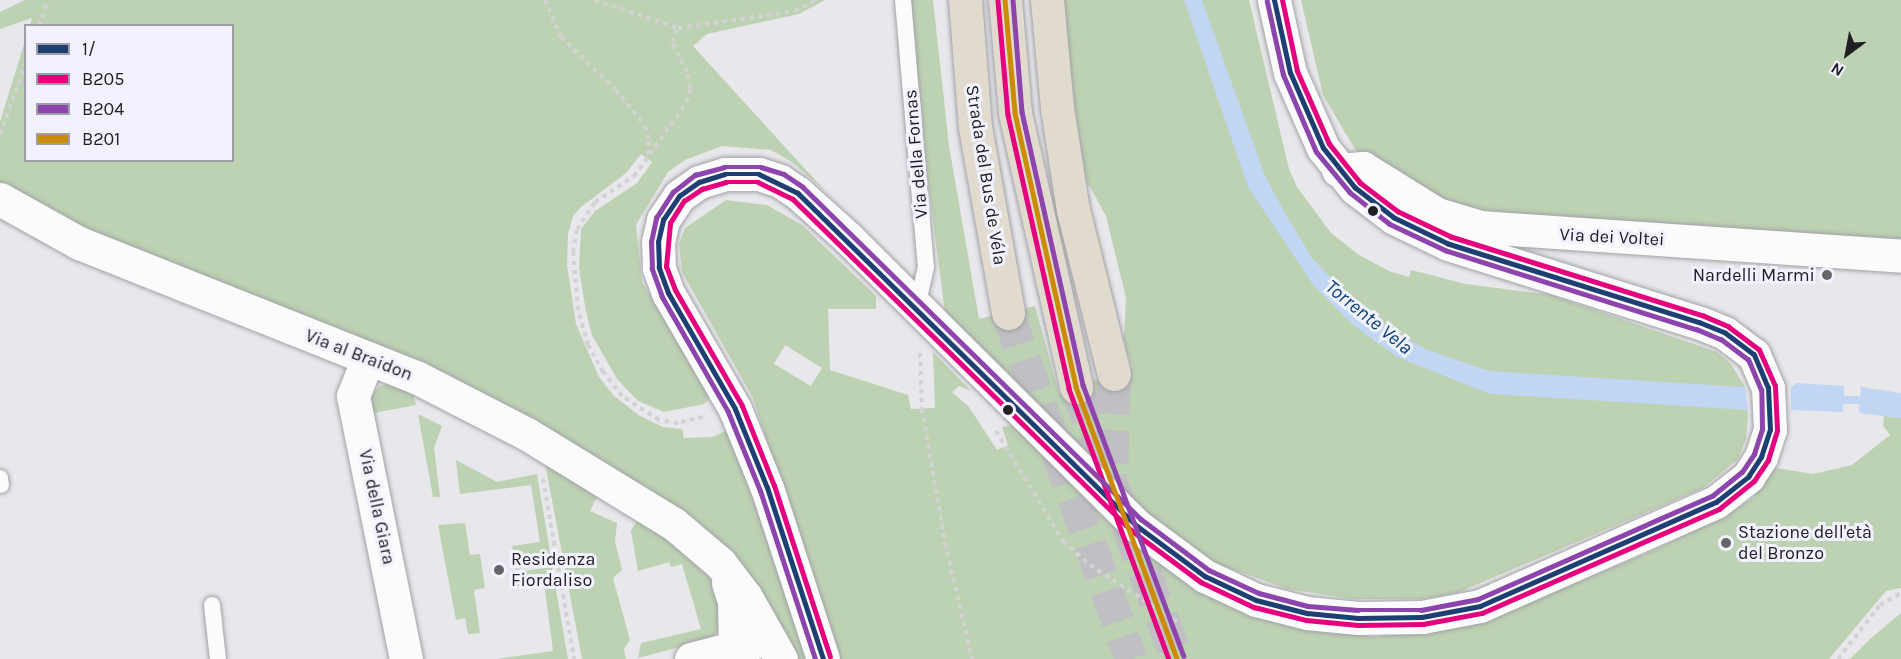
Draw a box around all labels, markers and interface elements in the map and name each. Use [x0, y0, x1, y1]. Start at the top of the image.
legend [24, 24, 234, 162]
north arrow [1817, 24, 1877, 84]
text: 1/ [82, 38, 96, 60]
text: N [1827, 59, 1847, 81]
text: B205 [82, 68, 124, 90]
street label: Strada del Bus de Véla [961, 83, 1011, 267]
street label: Via della Fornas [900, 89, 932, 219]
text: B204 [82, 98, 124, 120]
text: B201 [82, 128, 120, 150]
unlabelled marker [1367, 205, 1379, 217]
street label: Via dei Voltei [1559, 223, 1665, 251]
place label: Nardelli Marmi [1693, 264, 1815, 286]
marker: Nardelli Marmi [1820, 268, 1834, 282]
water label: Torrente Vela [1320, 274, 1418, 360]
street label: Via al Braidon [302, 325, 416, 385]
unlabelled marker [1002, 404, 1014, 416]
street label: Via della Giara [354, 447, 400, 567]
place label: Stazione dell'età del Bronzo [1738, 522, 1872, 564]
marker: Stazione dell'età del Bronzo [1719, 536, 1733, 550]
place label: Residenza Fiordaliso [511, 549, 595, 592]
marker: Residenza Fiordaliso [492, 563, 506, 577]

